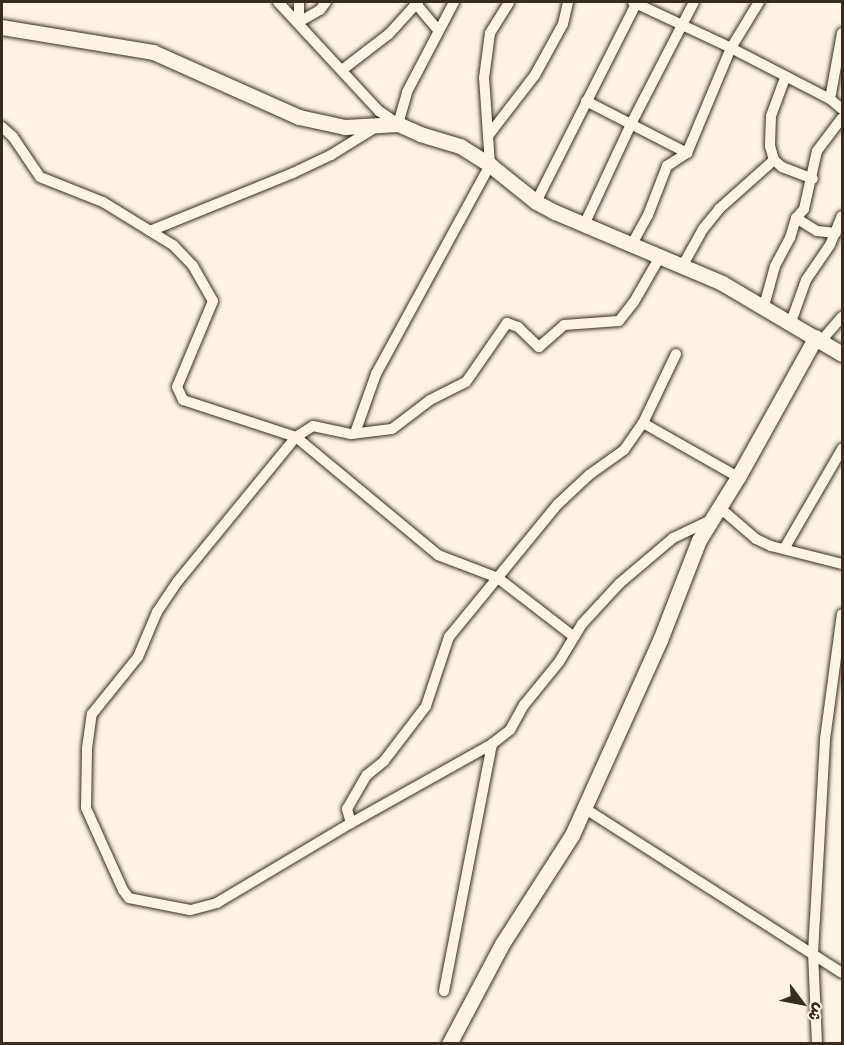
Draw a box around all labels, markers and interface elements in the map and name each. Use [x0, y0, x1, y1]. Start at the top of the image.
north arrow [772, 973, 832, 1033]
text: ش [803, 999, 831, 1026]

